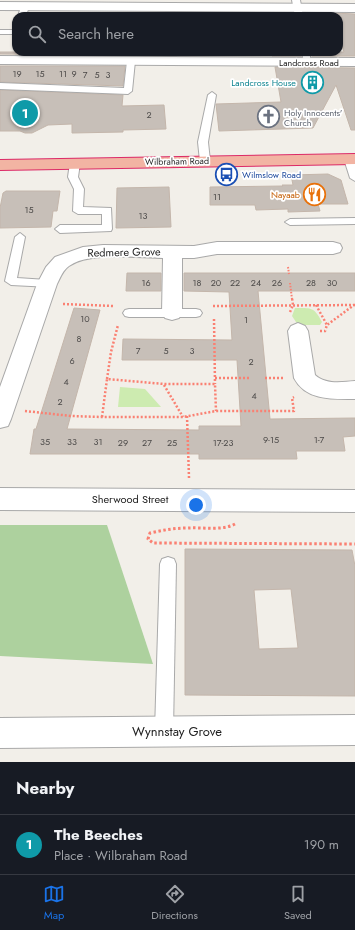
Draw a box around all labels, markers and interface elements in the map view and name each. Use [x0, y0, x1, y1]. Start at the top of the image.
search box [12, 12, 343, 56]
icon: search [26, 23, 48, 45]
text: Search here [58, 23, 134, 45]
street label: Landcross Road [279, 56, 339, 69]
house number: 19 [12, 67, 22, 80]
house number: 15 [35, 67, 45, 80]
house number: 11 [59, 67, 67, 80]
house number: 9 [71, 67, 77, 80]
house number: 7 [83, 68, 88, 81]
house number: 5 [94, 68, 100, 81]
house number: 3 [106, 68, 111, 81]
building icon: Landcross House [299, 69, 325, 95]
place label: Landcross House [231, 76, 296, 89]
pin: 1 [12, 98, 38, 128]
church icon: Holy Innocents' Church [255, 104, 281, 130]
place label: Holy Innocents' Church [284, 106, 343, 129]
house number: 2 [146, 108, 152, 121]
street label: Wilbraham Road [145, 154, 209, 168]
bus stop icon: Wilmslow Road [214, 161, 240, 187]
place label: Wilmslow Road [242, 168, 301, 181]
restaurant icon: Nayaab [302, 181, 328, 207]
place label: Nayaab [271, 188, 300, 201]
house number: 11 [213, 190, 221, 203]
house number: 15 [24, 203, 34, 216]
house number: 13 [139, 209, 148, 222]
street label: Redmere Grove [87, 243, 161, 261]
house number: 16 [141, 276, 151, 289]
house number: 18 [193, 276, 202, 289]
house number: 20 [211, 276, 222, 289]
house number: 22 [230, 276, 240, 289]
house number: 24 [251, 276, 261, 289]
house number: 26 [272, 276, 282, 289]
house number: 28 [306, 276, 316, 289]
house number: 30 [327, 276, 338, 289]
house number: 10 [80, 312, 90, 325]
house number: 1 [244, 313, 248, 326]
house number: 8 [77, 332, 82, 345]
house number: 7 [136, 344, 141, 357]
house number: 5 [163, 344, 169, 357]
house number: 3 [190, 344, 195, 357]
house number: 6 [69, 354, 75, 367]
house number: 2 [248, 355, 254, 368]
house number: 4 [63, 375, 69, 388]
house number: 4 [251, 389, 257, 402]
house number: 2 [57, 395, 63, 408]
house number: 9-15 [263, 433, 279, 446]
house number: 1-7 [314, 433, 325, 446]
house number: 35 [40, 435, 50, 448]
house number: 33 [67, 435, 77, 448]
house number: 31 [94, 435, 102, 448]
house number: 29 [118, 436, 128, 449]
house number: 27 [142, 436, 152, 449]
house number: 25 [167, 436, 177, 449]
house number: 17-23 [213, 436, 233, 449]
street label: Sherwood Street [92, 491, 169, 507]
your location [186, 495, 206, 515]
street label: Wynnstay Grove [132, 722, 222, 741]
text: Nearby [16, 776, 74, 800]
text: The Beeches [54, 824, 143, 846]
text: 1 [26, 835, 32, 854]
text: 190 m [304, 835, 339, 854]
text: Place · Wilbraham Road [54, 846, 188, 865]
tab: Map [43, 883, 65, 923]
tab: Directions [151, 883, 198, 923]
tab: Saved [284, 883, 312, 923]

